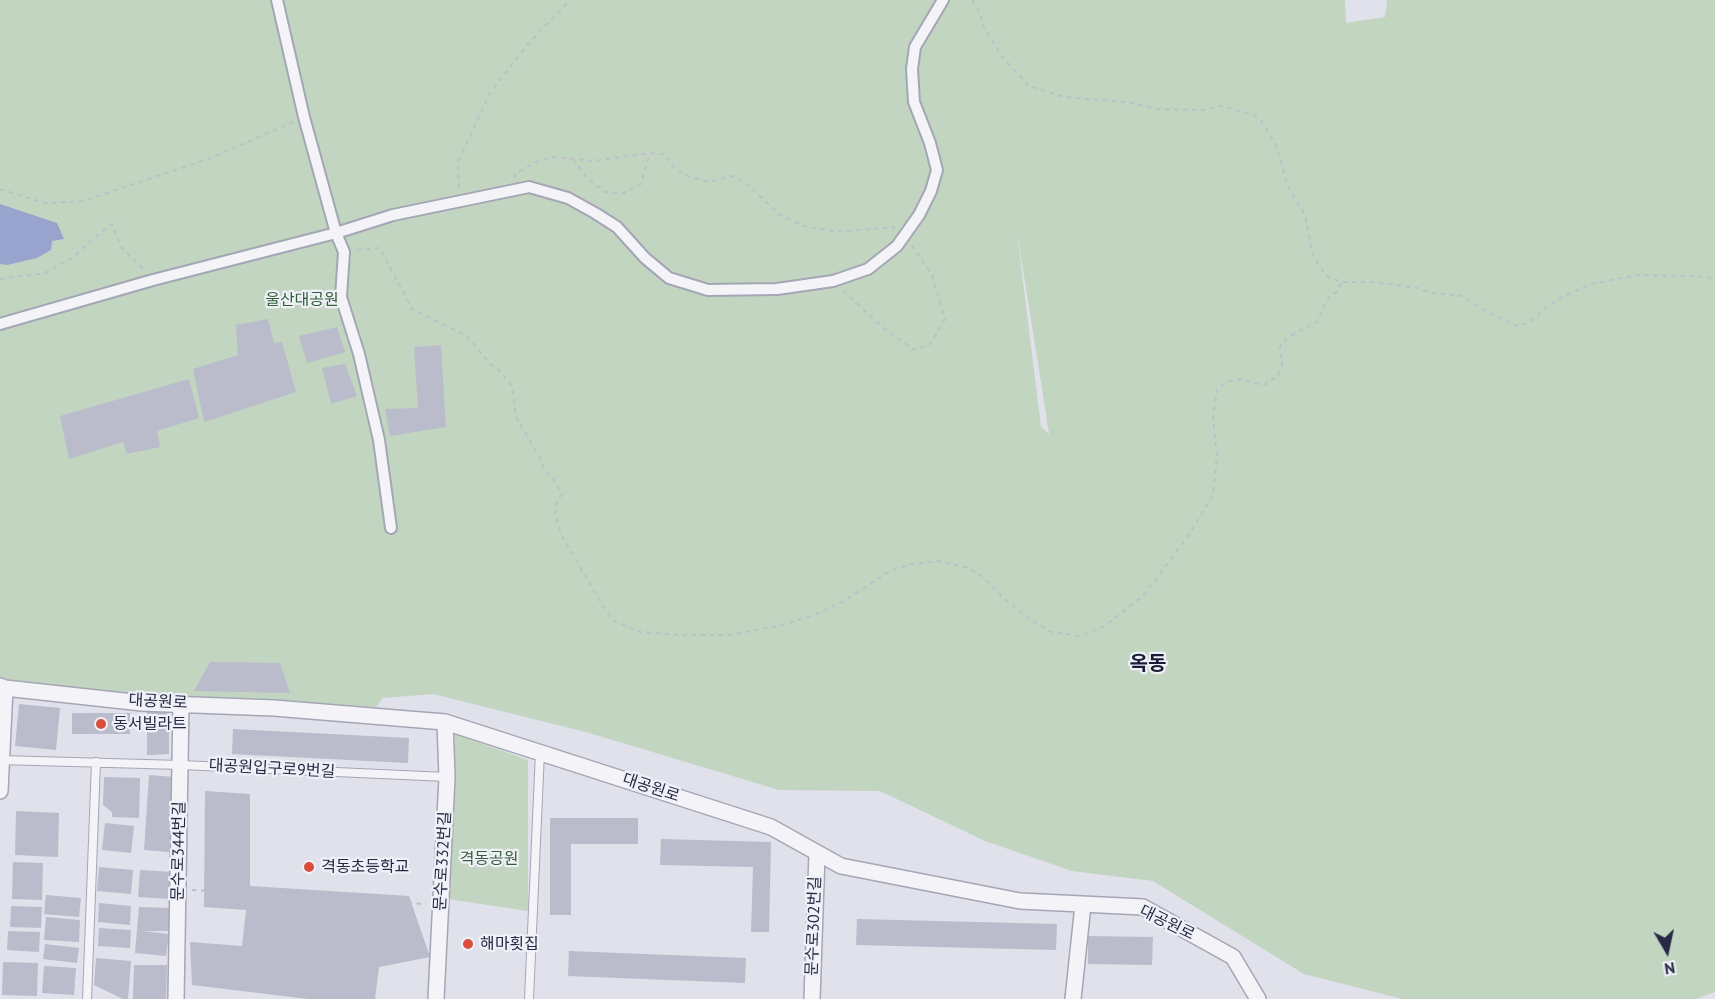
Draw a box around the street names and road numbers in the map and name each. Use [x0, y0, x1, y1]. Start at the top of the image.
street label: 대공원로 [128, 691, 188, 713]
street label: 대공원입구로9번길 [208, 756, 336, 782]
street label: 대공원로 [620, 770, 682, 806]
street label: 문수로344번길 [169, 801, 189, 901]
street label: 문수로332번길 [431, 811, 455, 911]
street label: 문수로302번길 [803, 876, 825, 976]
street label: 대공원로 [1136, 901, 1198, 945]

